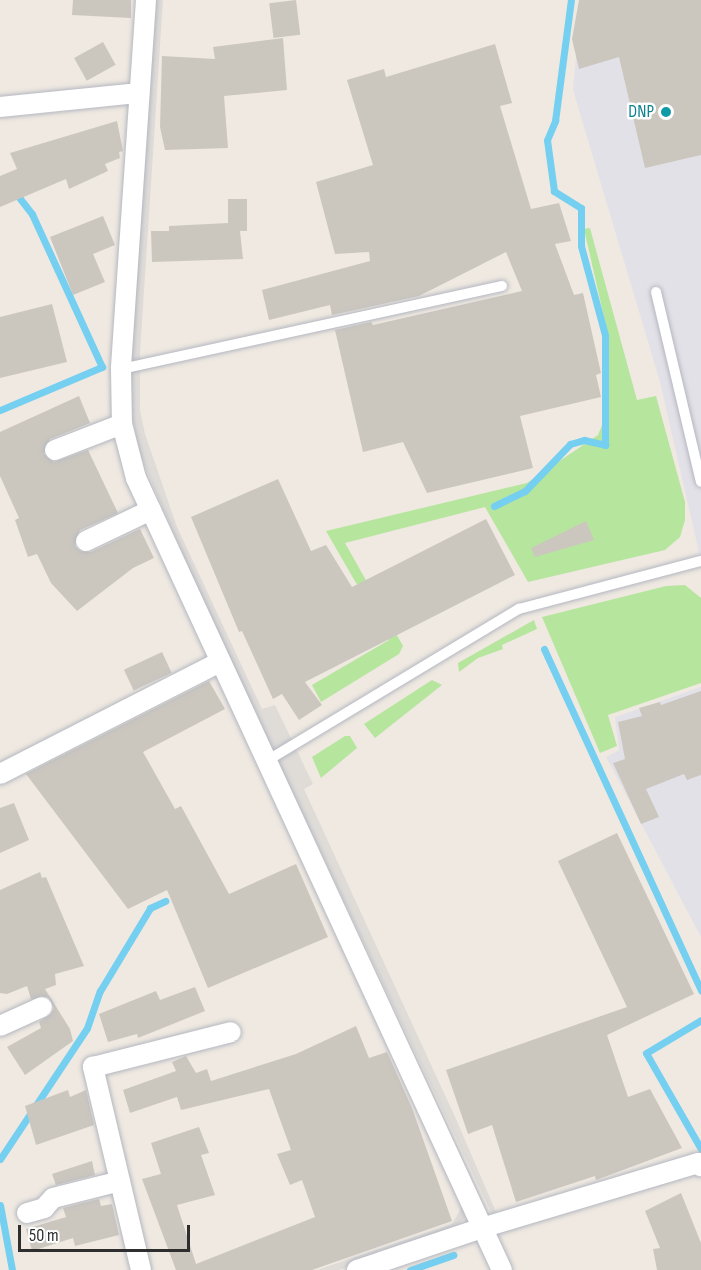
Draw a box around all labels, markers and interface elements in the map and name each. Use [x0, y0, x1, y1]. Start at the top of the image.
place label: DNP [628, 101, 654, 123]
marker: DNP [659, 105, 673, 119]
scale bar [21, 1213, 194, 1251]
text: 50 m [29, 1225, 59, 1246]

